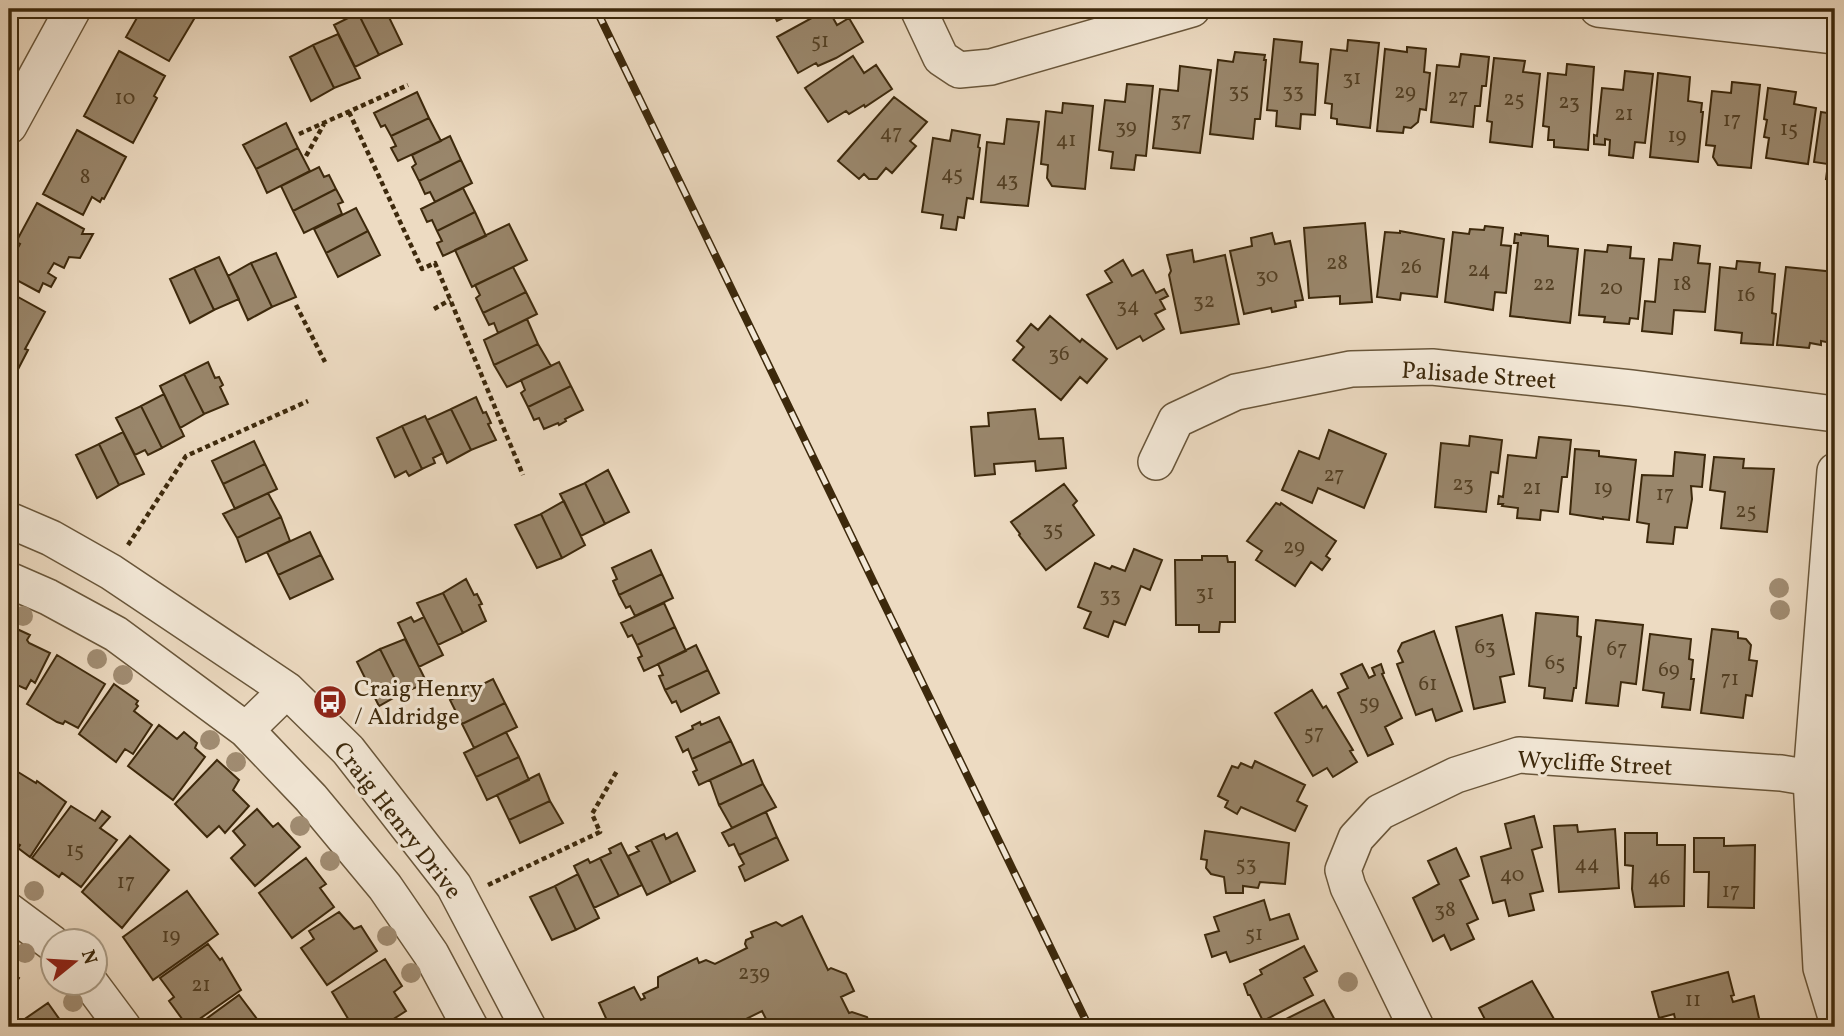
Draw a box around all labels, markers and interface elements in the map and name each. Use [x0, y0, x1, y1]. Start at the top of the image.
house number: 51 [811, 27, 829, 56]
house number: 31 [1343, 64, 1361, 93]
house number: 35 [1229, 77, 1249, 106]
house number: 33 [1282, 77, 1304, 106]
house number: 29 [1394, 78, 1416, 107]
house number: 27 [1448, 83, 1468, 112]
house number: 10 [115, 84, 135, 113]
house number: 25 [1503, 85, 1525, 114]
house number: 23 [1558, 88, 1580, 117]
house number: 21 [1614, 100, 1634, 129]
house number: 37 [1171, 106, 1191, 135]
house number: 17 [1723, 106, 1741, 135]
house number: 39 [1115, 113, 1137, 142]
house number: 15 [1780, 115, 1798, 144]
house number: 47 [880, 119, 902, 148]
house number: 19 [1667, 122, 1687, 151]
house number: 41 [1056, 126, 1076, 155]
house number: 45 [941, 160, 963, 189]
house number: 8 [80, 163, 90, 192]
house number: 43 [996, 166, 1018, 195]
house number: 28 [1326, 249, 1348, 278]
house number: 26 [1400, 253, 1422, 282]
house number: 24 [1467, 256, 1491, 285]
house number: 30 [1256, 262, 1278, 291]
house number: 22 [1533, 270, 1555, 299]
house number: 18 [1673, 270, 1691, 299]
house number: 20 [1599, 274, 1623, 303]
house number: 16 [1737, 281, 1755, 310]
house number: 32 [1193, 287, 1215, 316]
house number: 34 [1116, 292, 1140, 321]
house number: 36 [1048, 340, 1070, 369]
street label: Palisade Street [1400, 355, 1557, 399]
house number: 27 [1324, 461, 1344, 490]
house number: 23 [1452, 470, 1474, 499]
house number: 21 [1522, 474, 1542, 503]
house number: 19 [1593, 474, 1613, 503]
house number: 17 [1656, 480, 1674, 509]
house number: 25 [1735, 497, 1757, 526]
house number: 35 [1043, 515, 1063, 544]
house number: 29 [1283, 533, 1305, 562]
house number: 31 [1196, 579, 1214, 608]
house number: 33 [1099, 581, 1121, 610]
house number: 63 [1474, 633, 1496, 662]
house number: 67 [1607, 635, 1627, 664]
house number: 65 [1545, 649, 1565, 678]
house number: 69 [1658, 656, 1680, 685]
house number: 71 [1721, 665, 1739, 694]
house number: 61 [1419, 670, 1437, 699]
place label: Craig Henry / Aldridge [354, 673, 483, 735]
bus stop icon: Craig Henry / Aldridge [311, 683, 349, 721]
house number: 59 [1359, 689, 1379, 718]
house number: 57 [1304, 719, 1324, 748]
street label: Craig Henry Drive [324, 735, 469, 907]
street label: Wycliffe Street [1516, 744, 1673, 786]
house number: 15 [66, 836, 84, 865]
house number: 53 [1236, 850, 1256, 879]
house number: 44 [1574, 850, 1600, 879]
house number: 40 [1500, 861, 1524, 890]
house number: 46 [1648, 864, 1670, 893]
house number: 17 [117, 868, 135, 897]
house number: 17 [1722, 877, 1740, 906]
house number: 38 [1434, 896, 1456, 925]
house number: 51 [1245, 920, 1263, 949]
house number: 19 [161, 922, 181, 951]
north arrow [38, 928, 108, 998]
text: N [74, 947, 103, 968]
house number: 239 [738, 959, 770, 988]
house number: 21 [191, 971, 211, 1000]
house number: 11 [1685, 986, 1701, 1015]

